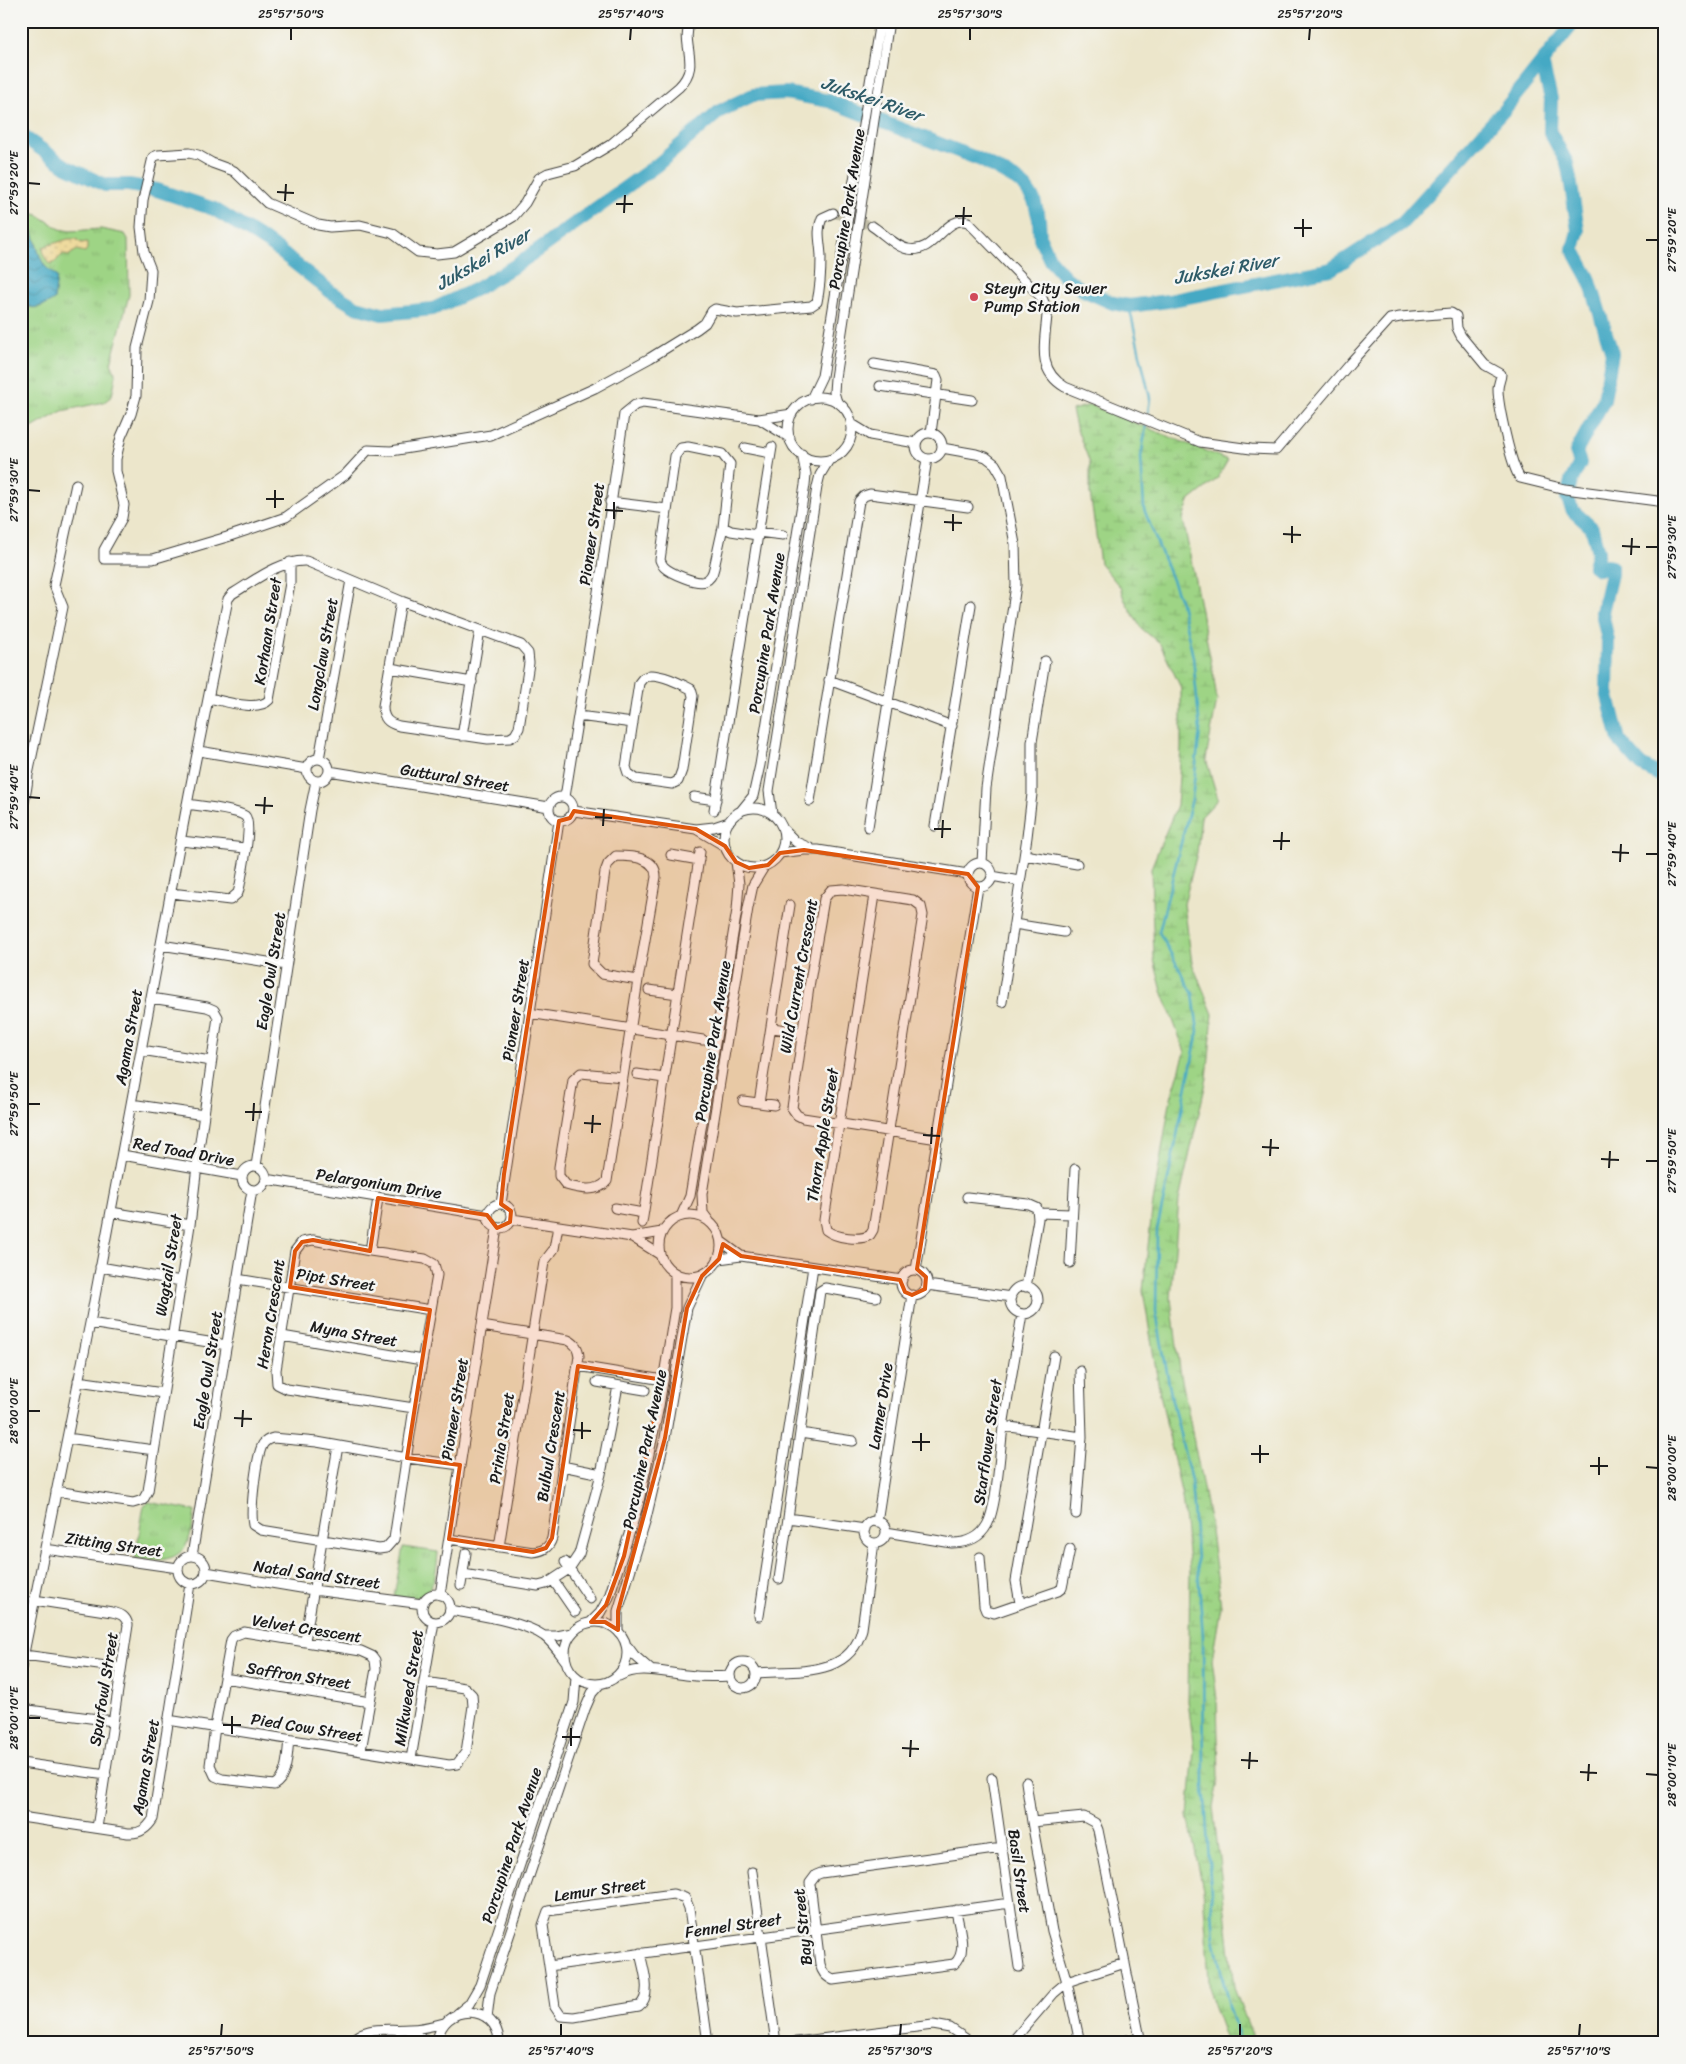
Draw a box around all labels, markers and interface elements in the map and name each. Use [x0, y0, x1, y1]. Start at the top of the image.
text: 25°57'50"S [258, 3, 324, 25]
text: 25°57'40"S [598, 3, 664, 25]
text: 25°57'30"S [938, 3, 1003, 25]
text: 25°57'20"S [1277, 3, 1343, 25]
water label: Jukskei River [817, 67, 930, 132]
street label: Porcupine Park Avenue [819, 126, 874, 292]
text: 27°59'20"E [3, 150, 25, 215]
text: 27°59'20"E [1661, 207, 1683, 272]
water label: Jukskei River [429, 217, 540, 299]
water label: Jukskei River [1171, 243, 1284, 294]
place label: Steyn City Sewer Pump Station [984, 274, 1108, 321]
marker: Steyn City Sewer Pump Station [968, 291, 980, 303]
text: 27°59'30"E [3, 457, 25, 522]
street label: Pioneer Street [570, 481, 613, 587]
text: 27°59'30"E [1661, 514, 1683, 579]
street label: Porcupine Park Avenue [739, 550, 794, 716]
street label: Korhaan Street [245, 575, 290, 687]
street label: Longclaw Street [298, 595, 347, 713]
street label: Guttural Street [398, 755, 512, 800]
text: 27°59'40"E [3, 763, 25, 829]
text: 27°59'40"E [1661, 820, 1683, 886]
street label: Wild Current Crescent [771, 897, 826, 1056]
street label: Eagle Owl Street [247, 910, 294, 1032]
street label: Pioneer Street [493, 957, 538, 1063]
street label: Porcupine Park Avenue [685, 958, 740, 1124]
street label: Agama Street [106, 987, 151, 1088]
street label: Thorn Apple Street [798, 1066, 847, 1204]
text: 27°59'50"E [3, 1070, 25, 1136]
text: 27°59'50"E [1661, 1127, 1683, 1193]
street label: Red Toad Drive [131, 1128, 237, 1175]
street label: Pelargonium Drive [314, 1159, 444, 1208]
street label: Wagtail Street [146, 1211, 191, 1318]
street label: Heron Crescent [248, 1257, 293, 1371]
street label: Pipt Street [294, 1259, 378, 1300]
street label: Eagle Owl Street [184, 1309, 231, 1431]
street label: Myna Street [308, 1312, 400, 1355]
street label: Pioneer Street [432, 1356, 477, 1462]
street label: Lanner Drive [859, 1360, 902, 1452]
street label: Porcupine Park Avenue [613, 1366, 676, 1532]
text: 28°00'00"E [3, 1377, 25, 1444]
street label: Starflower Street [964, 1377, 1011, 1507]
street label: Bulbul Crescent [527, 1388, 574, 1504]
street label: Prinia Street [480, 1390, 523, 1486]
text: 28°00'00"E [1661, 1434, 1683, 1501]
street label: Zitting Street [63, 1523, 165, 1566]
street label: Natal Sand Street [252, 1551, 382, 1598]
street label: Velvet Crescent [250, 1606, 364, 1651]
street label: Milkweed Street [385, 1628, 432, 1748]
street label: Spurfowl Street [80, 1630, 127, 1748]
street label: Saffron Street [244, 1653, 353, 1698]
text: 28°00'10"E [3, 1685, 25, 1750]
street label: Pied Cow Street [249, 1704, 365, 1751]
street label: Agama Street [123, 1717, 168, 1818]
text: 28°00'10"E [1661, 1742, 1683, 1807]
street label: Porcupine Park Avenue [473, 1763, 550, 1927]
street label: Basil Street [999, 1827, 1040, 1915]
street label: Lemur Street [552, 1869, 648, 1910]
street label: Bay Street [784, 1887, 821, 1967]
street label: Fennel Street [683, 1904, 784, 1947]
text: 25°57'50"S [188, 2040, 254, 2062]
text: 25°57'40"S [528, 2040, 594, 2062]
text: 25°57'30"S [868, 2040, 933, 2062]
text: 25°57'20"S [1207, 2040, 1273, 2062]
text: 25°57'10"S [1547, 2040, 1611, 2062]

